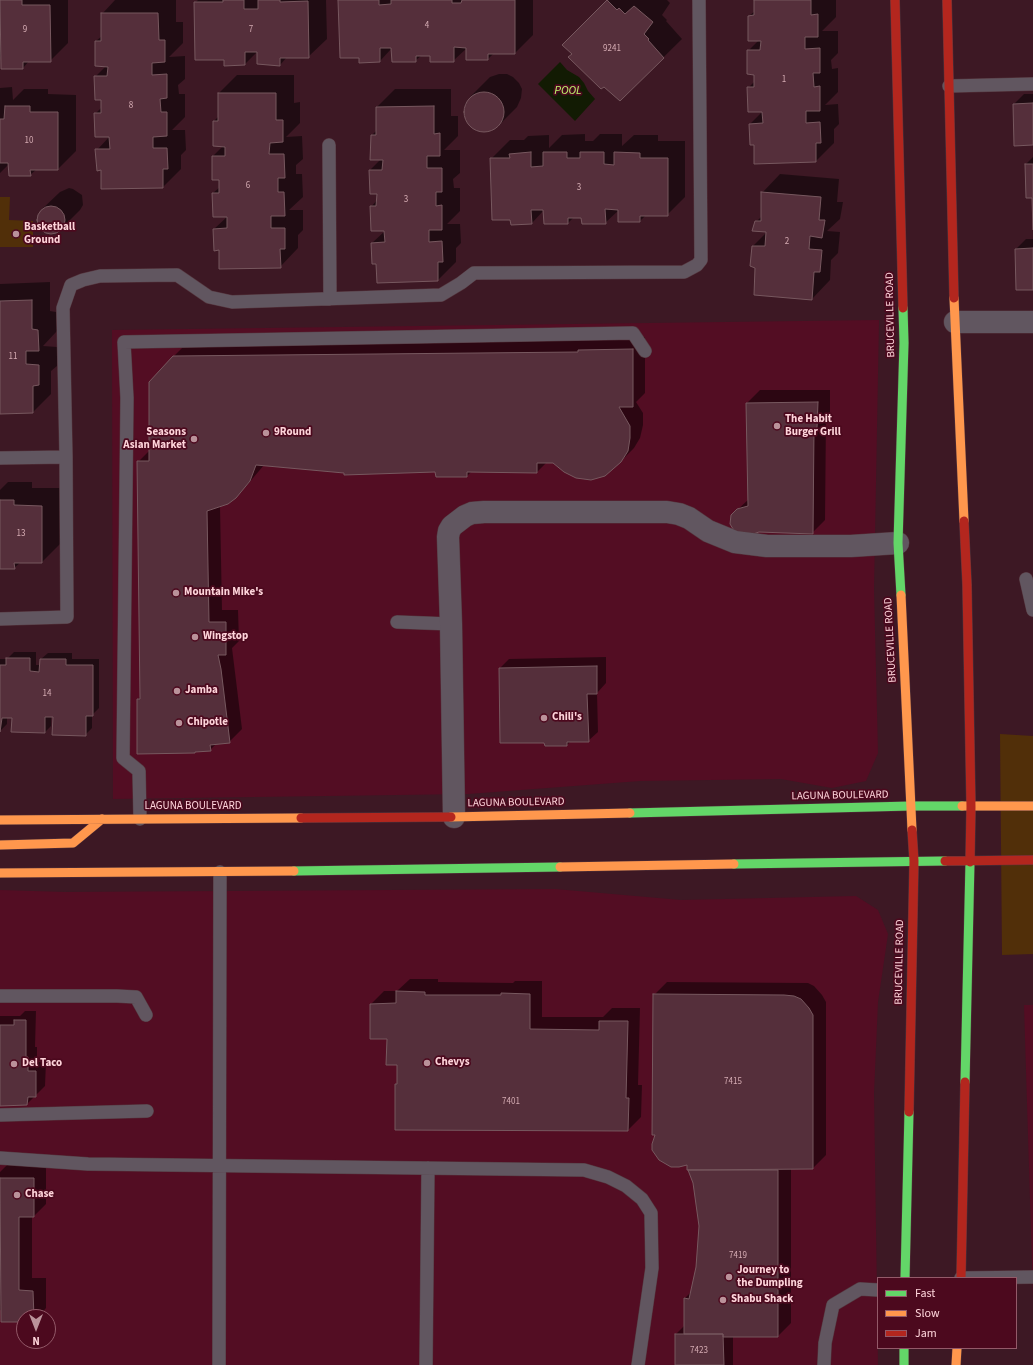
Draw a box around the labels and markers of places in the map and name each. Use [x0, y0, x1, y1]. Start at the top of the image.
place label: Basketball Ground [24, 221, 75, 247]
marker: Basketball Ground [11, 229, 21, 239]
place label: The Habit Burger Grill [785, 413, 841, 439]
marker: The Habit Burger Grill [772, 421, 782, 431]
place label: Seasons Asian Market [123, 426, 186, 452]
place label: 9Round [274, 426, 311, 440]
marker: 9Round [261, 428, 271, 438]
marker: Seasons Asian Market [189, 434, 199, 444]
place label: Mountain Mike's [184, 586, 263, 600]
marker: Mountain Mike's [171, 588, 181, 598]
place label: Wingstop [203, 630, 248, 644]
marker: Wingstop [190, 632, 200, 642]
place label: Jamba [185, 684, 218, 698]
marker: Jamba [172, 686, 182, 696]
place label: Chili's [552, 711, 582, 725]
marker: Chili's [539, 713, 549, 723]
place label: Chipotle [187, 716, 228, 730]
marker: Chipotle [174, 718, 184, 728]
place label: Chevys [435, 1056, 470, 1070]
place label: Del Taco [22, 1057, 62, 1071]
marker: Chevys [422, 1058, 432, 1068]
marker: Del Taco [9, 1059, 19, 1069]
place label: Chase [25, 1188, 54, 1202]
marker: Chase [12, 1190, 22, 1200]
place label: Journey to the Dumpling [737, 1264, 803, 1290]
marker: Journey to the Dumpling [724, 1272, 734, 1282]
place label: Shabu Shack [731, 1293, 793, 1307]
marker: Shabu Shack [718, 1295, 728, 1305]

